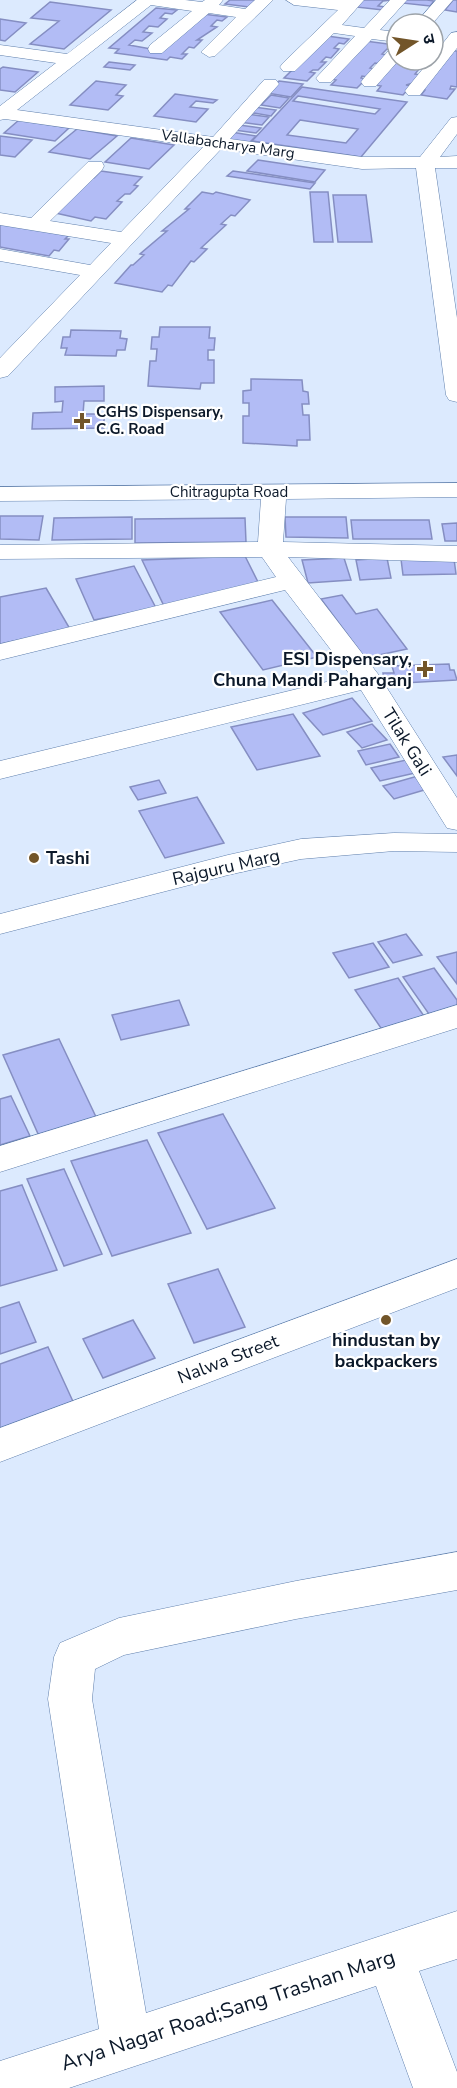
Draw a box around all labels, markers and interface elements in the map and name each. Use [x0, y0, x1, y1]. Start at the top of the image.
north arrow [385, 12, 445, 72]
text: उ [417, 32, 441, 47]
street label: Vallabacharya Marg [159, 125, 296, 163]
place label: CGHS Dispensary, C.G. Road [96, 402, 223, 439]
marker: CGHS Dispensary, C.G. Road [73, 412, 91, 430]
street label: Chitragupta Road [170, 482, 288, 502]
place label: ESI Dispensary, Chuna Mandi Paharganj [213, 647, 412, 692]
marker: ESI Dispensary, Chuna Mandi Paharganj [416, 660, 434, 678]
street label: Tilak Gali [377, 704, 437, 780]
street label: Rajguru Marg [170, 843, 282, 891]
place label: Tashi [46, 846, 90, 870]
marker: Tashi [27, 851, 41, 865]
marker: hindustan by backpackers [379, 1313, 393, 1327]
place label: hindustan by backpackers [332, 1328, 440, 1373]
street label: Nalwa Street [174, 1329, 283, 1389]
street label: Arya Nagar Road;Sang Trashan Marg [57, 1943, 399, 2077]

